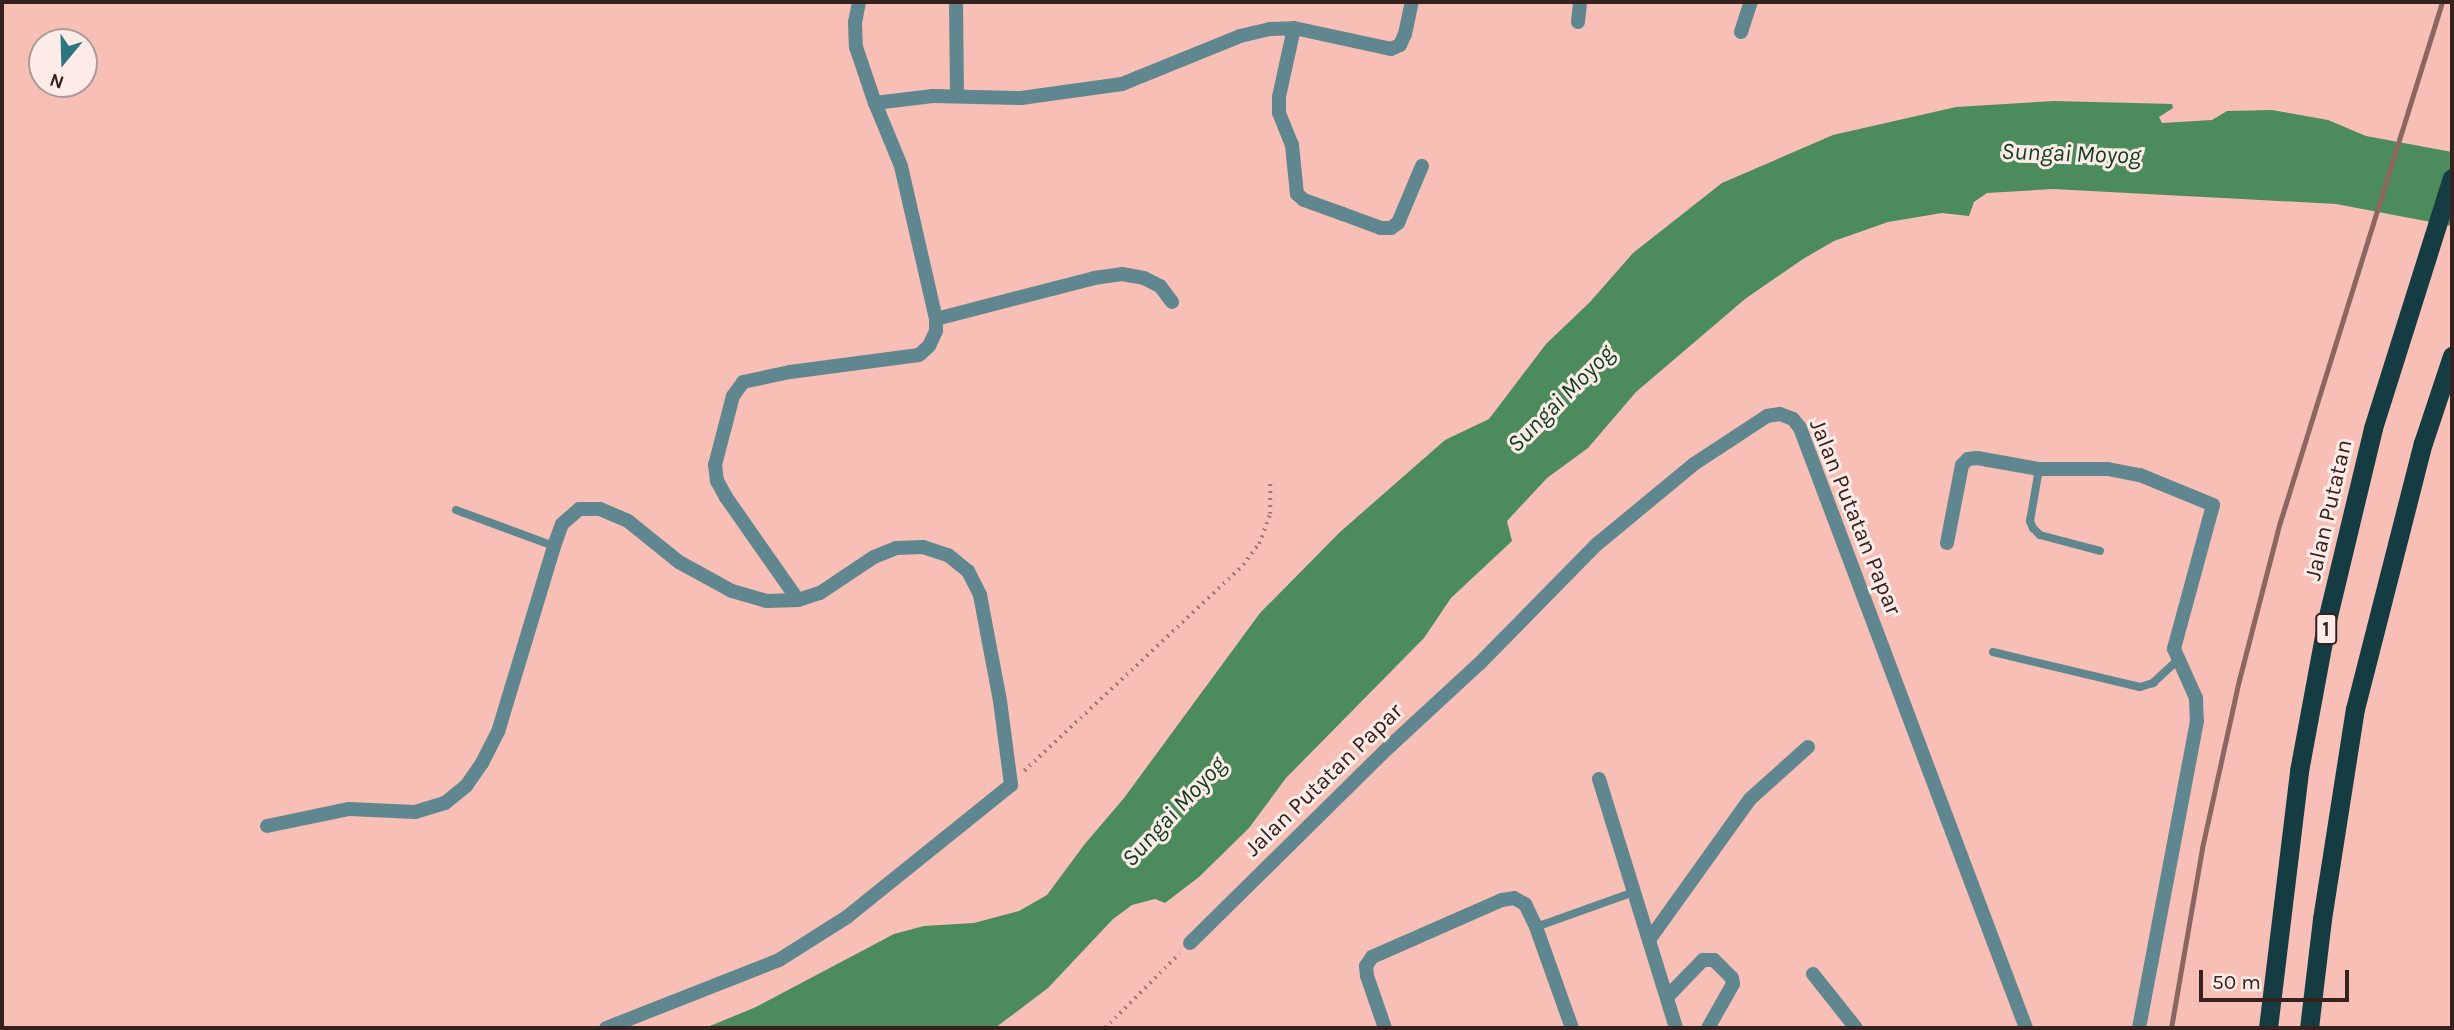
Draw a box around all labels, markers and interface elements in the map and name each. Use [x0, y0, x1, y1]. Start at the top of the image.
north arrow [28, 28, 98, 98]
text: N [47, 68, 67, 94]
water label: Sungai Moyog [2001, 137, 2141, 171]
water label: Sungai Moyog [1501, 339, 1621, 459]
street label: Jalan Putatan Papar [1803, 415, 1907, 619]
street label: Jalan Putatan [2299, 437, 2359, 583]
road number: 1 [2314, 612, 2338, 646]
street label: Jalan Putatan Papar [1239, 698, 1409, 862]
water label: Sungai Moyog [1116, 751, 1232, 873]
scale bar [2202, 956, 2352, 1000]
text: 50 m [2212, 970, 2261, 994]

